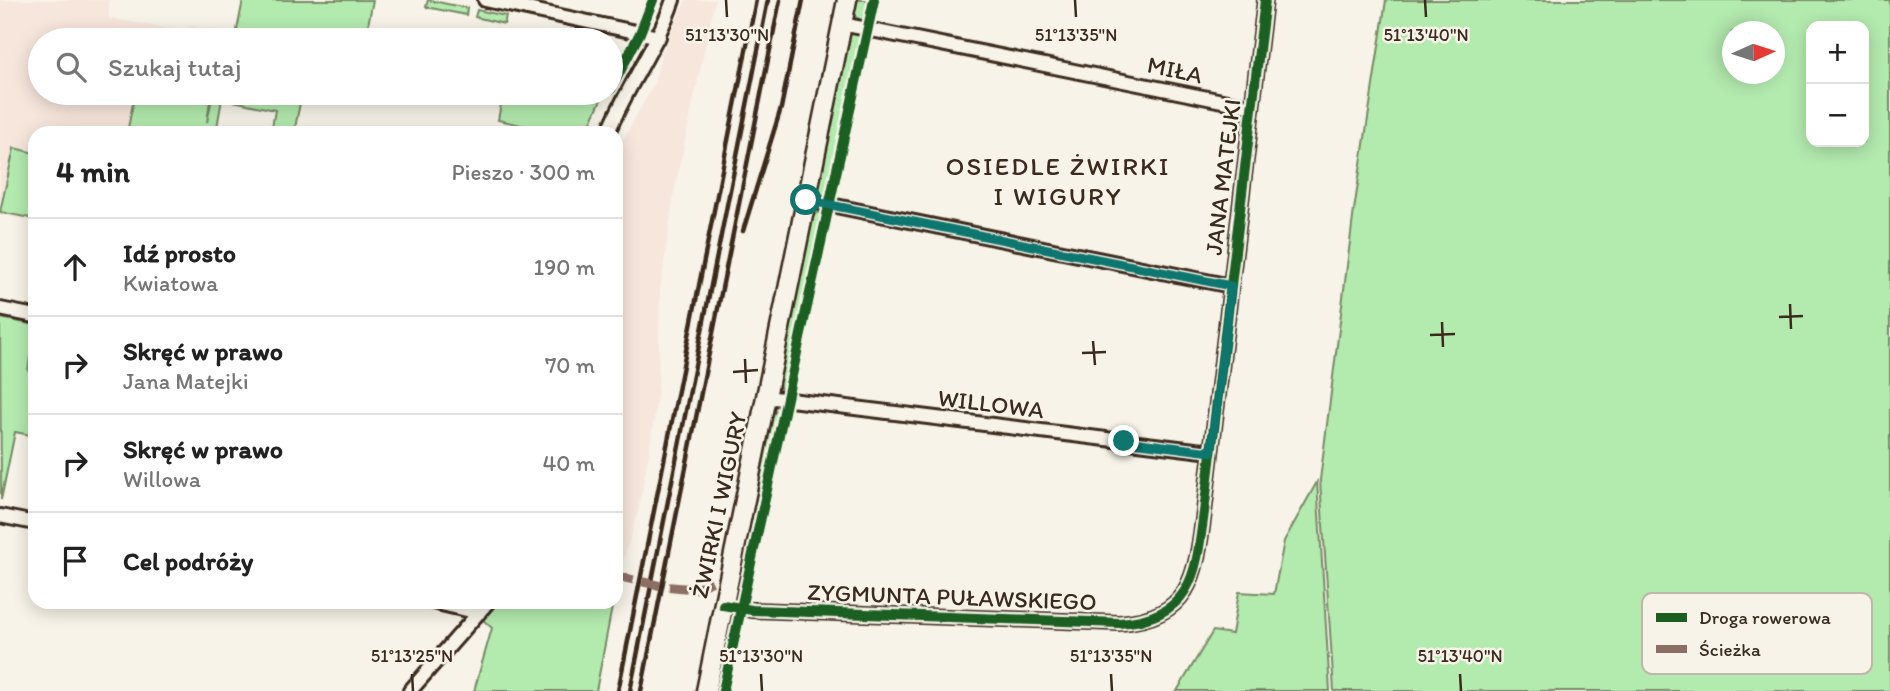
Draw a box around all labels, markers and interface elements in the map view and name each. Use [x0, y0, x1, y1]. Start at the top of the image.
north arrow [1722, 21, 1785, 84]
map controls [1806, 21, 1869, 147]
button: + [1806, 21, 1869, 84]
text: 51°13'30"N [685, 24, 769, 46]
text: 51°13'35"N [1035, 24, 1117, 46]
text: 51°13'40"N [1383, 24, 1469, 46]
search box [28, 28, 623, 105]
icon: search [52, 48, 90, 86]
street label: MIŁA [1145, 50, 1205, 89]
text: Szukaj tutaj [108, 51, 241, 83]
button: − [1806, 84, 1869, 147]
street label: JANA MATEJKI [1199, 97, 1246, 257]
district label: OSIEDLE ŻWIRKI I WIGURY [946, 150, 1170, 212]
text: 4 min [56, 153, 130, 190]
text: Pieszo · 300 m [451, 158, 595, 186]
route start [790, 184, 821, 215]
text: Idź prosto [123, 237, 236, 269]
icon: ahead [56, 248, 94, 286]
text: 190 m [534, 253, 595, 281]
text: Kwiatowa [123, 269, 218, 297]
text: Skręć w prawo [123, 335, 283, 367]
icon: right [56, 346, 94, 384]
text: 70 m [545, 351, 595, 379]
text: Jana Matejki [123, 367, 249, 395]
street label: WILLOWA [936, 383, 1046, 424]
street label: ŻWIRKI I WIGURY [685, 409, 752, 601]
route end [1108, 425, 1139, 456]
text: Skręć w prawo [123, 433, 283, 465]
icon: right [56, 444, 94, 482]
text: 40 m [542, 449, 595, 477]
text: Willowa [123, 465, 201, 493]
icon: arrive [56, 542, 94, 580]
text: Cel podróży [123, 545, 253, 577]
street label: ZYGMUNTA PUŁAWSKIEGO [807, 577, 1097, 616]
legend [1642, 593, 1872, 674]
text: Droga rowerowa [1699, 606, 1831, 629]
text: Ścieżka [1699, 638, 1761, 661]
text: 51°13'25"N [371, 645, 453, 667]
text: 51°13'30"N [719, 645, 803, 667]
text: 51°13'35"N [1070, 645, 1152, 667]
text: 51°13'40"N [1417, 645, 1503, 667]

